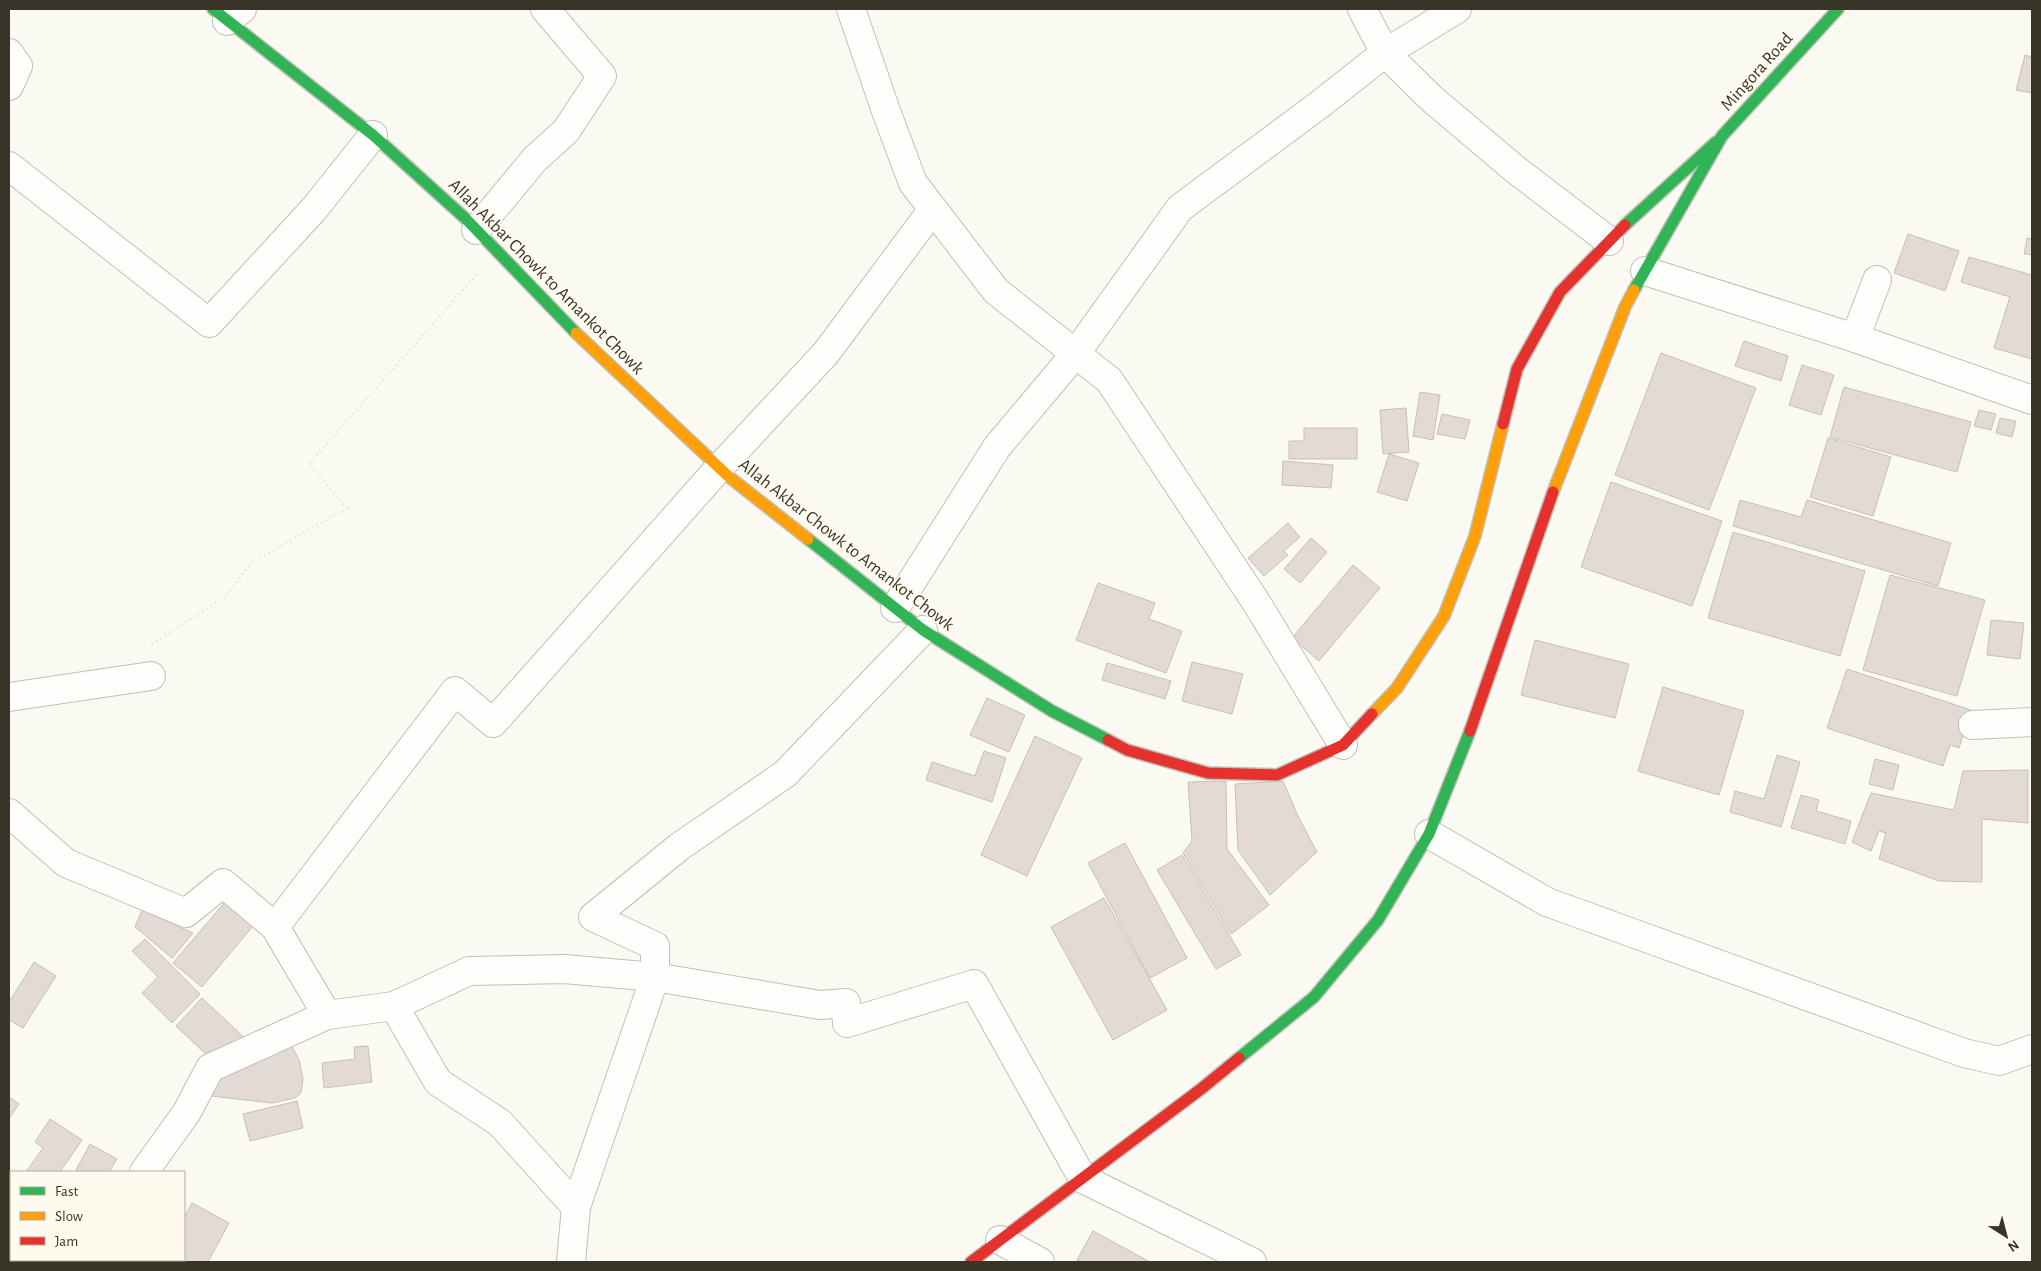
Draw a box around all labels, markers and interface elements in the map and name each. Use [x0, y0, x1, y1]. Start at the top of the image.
street label: Mingora Road [1718, 30, 1796, 114]
street label: Allah Akbar Chowk to Amankot Chowk [445, 176, 648, 379]
street label: Allah Akbar Chowk to Amankot Chowk [735, 455, 958, 635]
legend [10, 1171, 185, 1261]
text: Fast [55, 1184, 79, 1199]
text: Slow [55, 1209, 83, 1224]
north arrow [1981, 1211, 2031, 1261]
text: Jam [55, 1234, 78, 1249]
text: N [2005, 1237, 2021, 1254]

